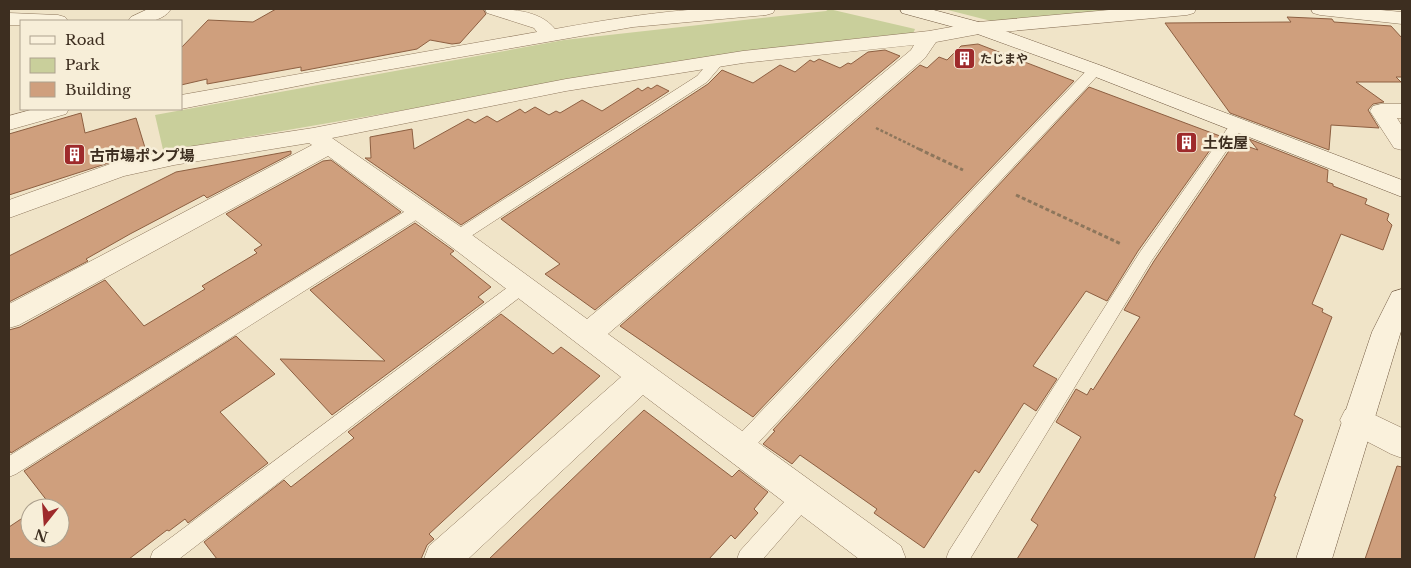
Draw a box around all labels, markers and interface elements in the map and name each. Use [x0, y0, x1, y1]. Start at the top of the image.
legend [20, 20, 182, 110]
text: Road [65, 30, 105, 49]
building icon: たじまや [952, 46, 976, 70]
place label: たじまや [980, 51, 1028, 66]
text: Park [65, 55, 101, 74]
text: Building [65, 80, 132, 99]
building icon: 土佐屋 [1175, 130, 1199, 154]
place label: 土佐屋 [1203, 133, 1248, 152]
building icon: 古市場ポンプ場 [62, 143, 86, 167]
place label: 古市場ポンプ場 [90, 146, 195, 165]
north arrow [20, 498, 70, 548]
text: N [32, 525, 50, 546]

